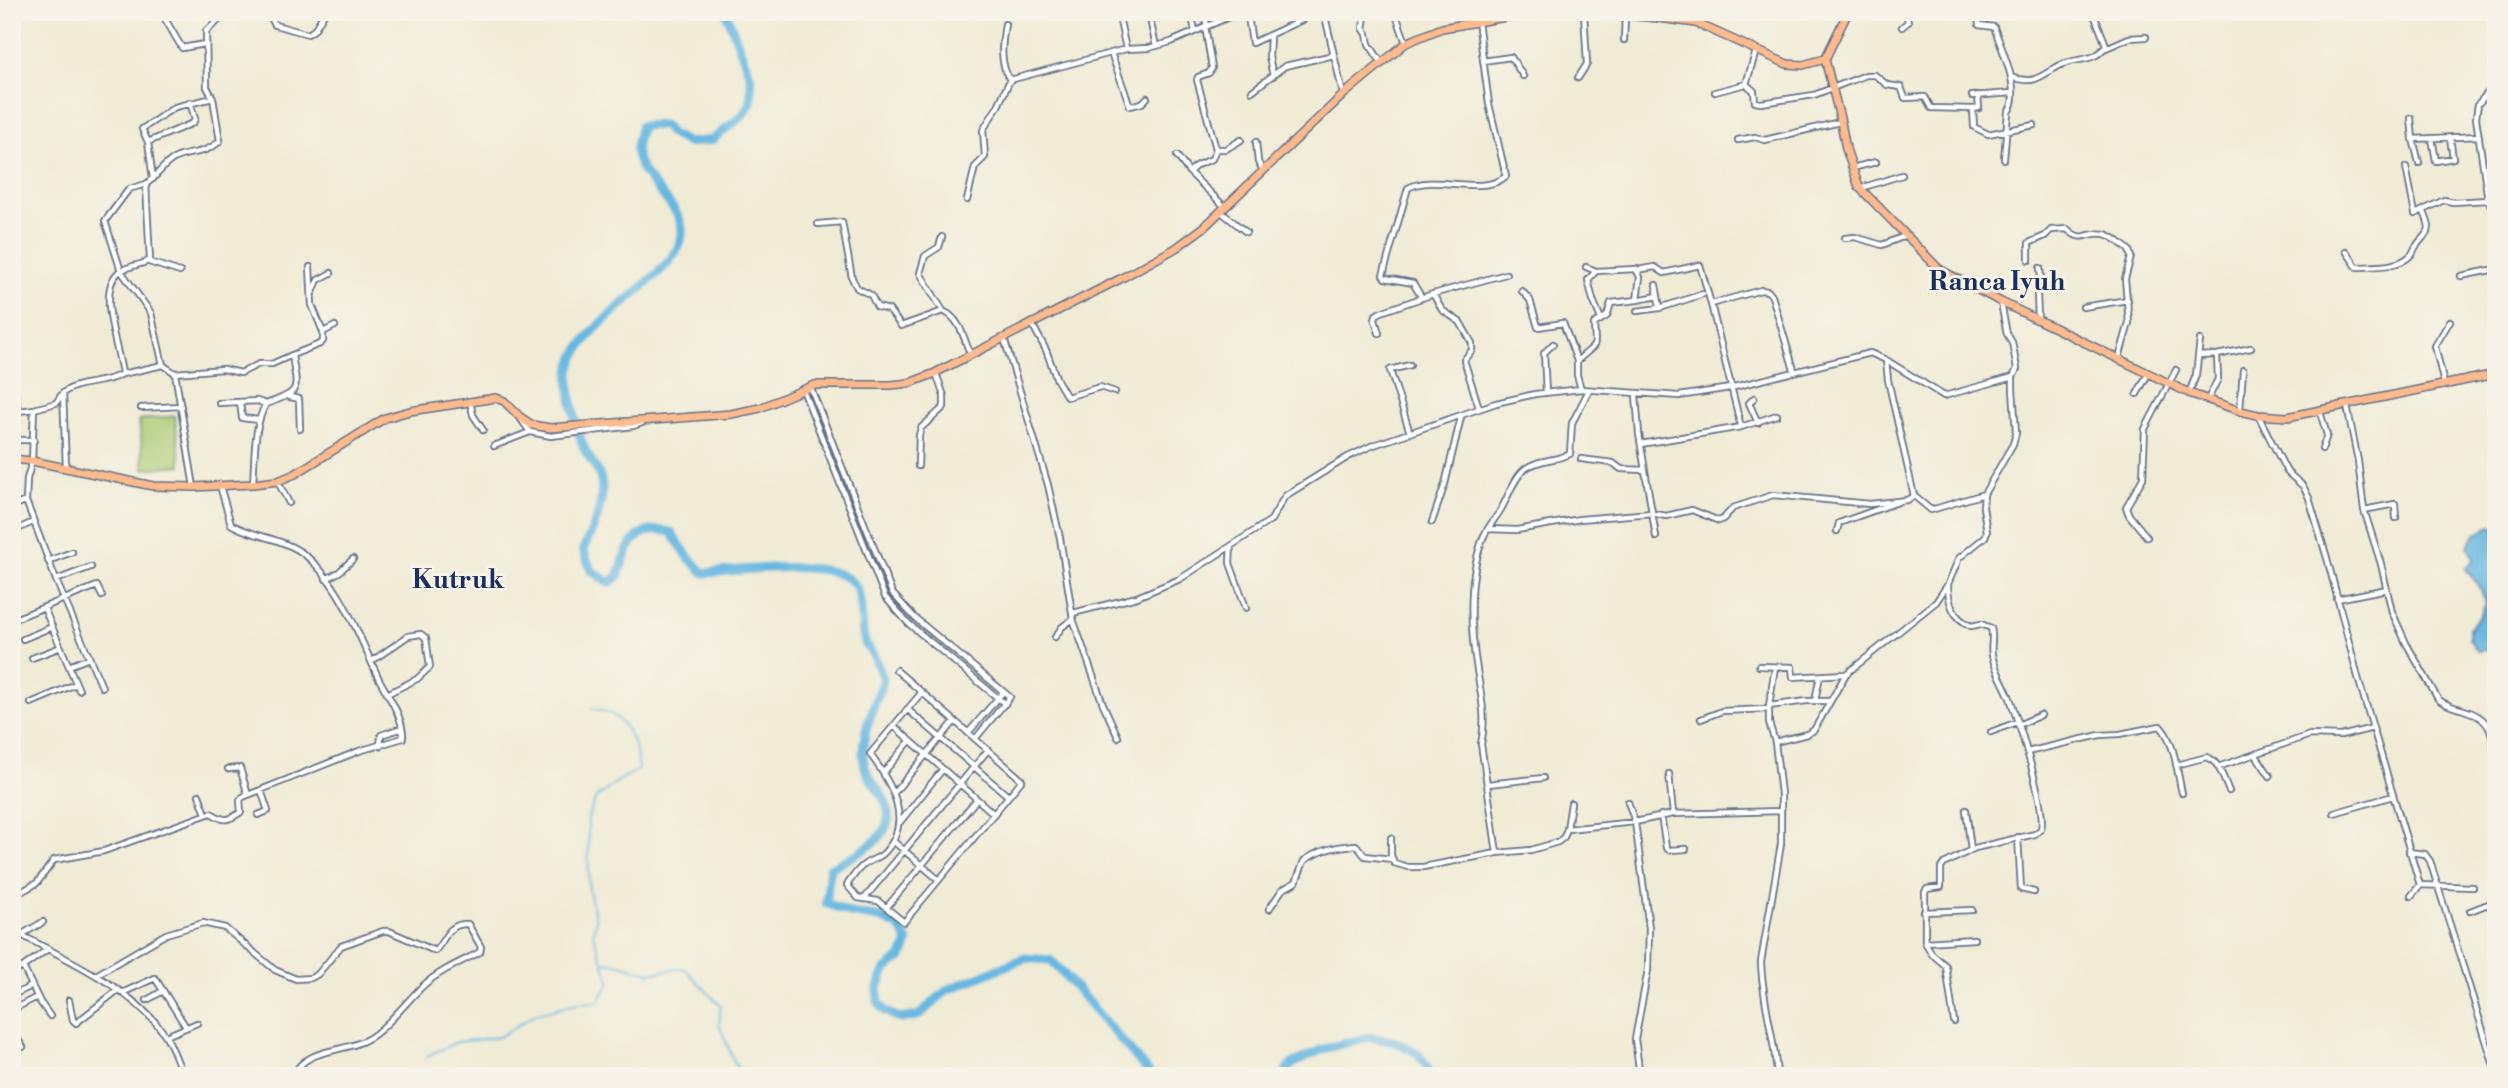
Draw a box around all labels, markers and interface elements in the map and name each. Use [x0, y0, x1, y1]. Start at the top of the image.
district label: Ranca Iyuh [1929, 266, 2065, 298]
district label: Kutruk [412, 564, 505, 596]

